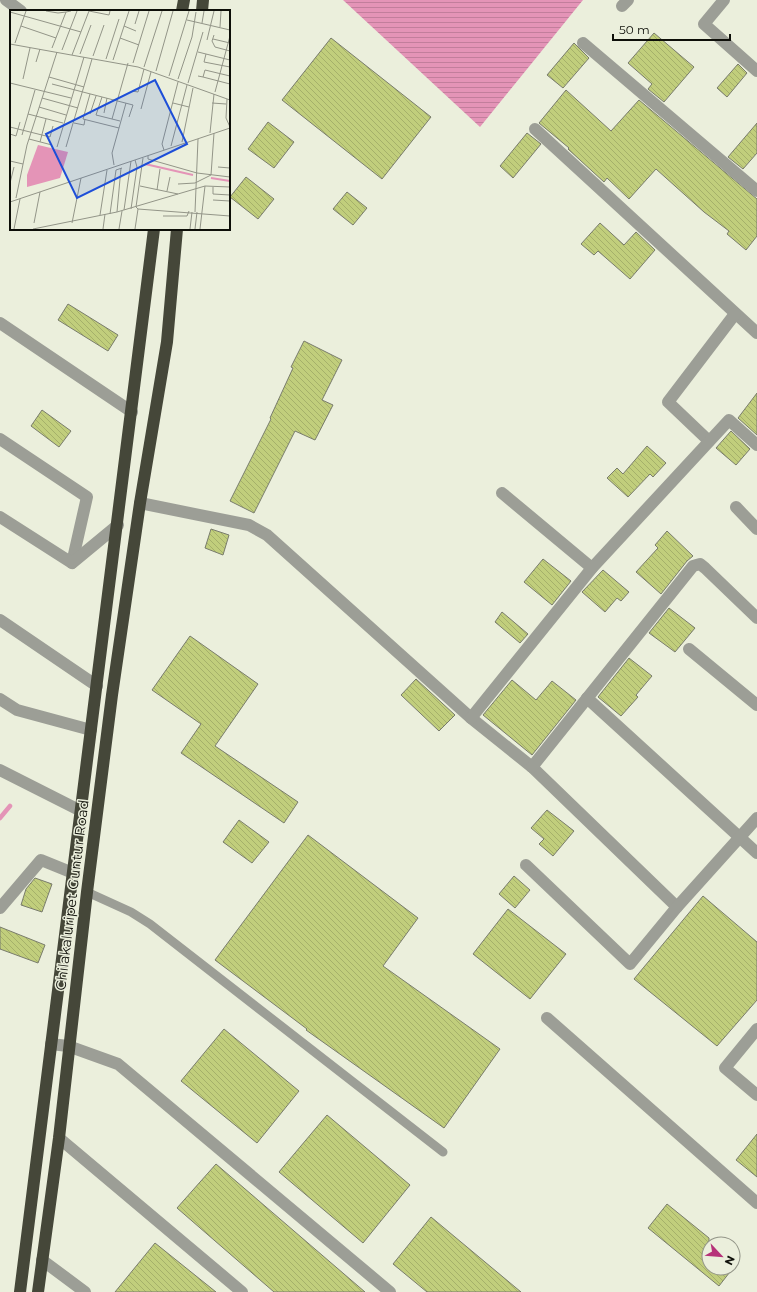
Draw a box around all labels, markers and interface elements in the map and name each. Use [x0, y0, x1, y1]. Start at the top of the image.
inset map [10, 10, 230, 230]
scale bar [613, 16, 730, 42]
text: 50 m [619, 22, 650, 37]
street label: Chilakaluripet Guntur Road [51, 799, 93, 991]
north arrow [701, 1236, 741, 1276]
text: N [722, 1253, 738, 1267]

